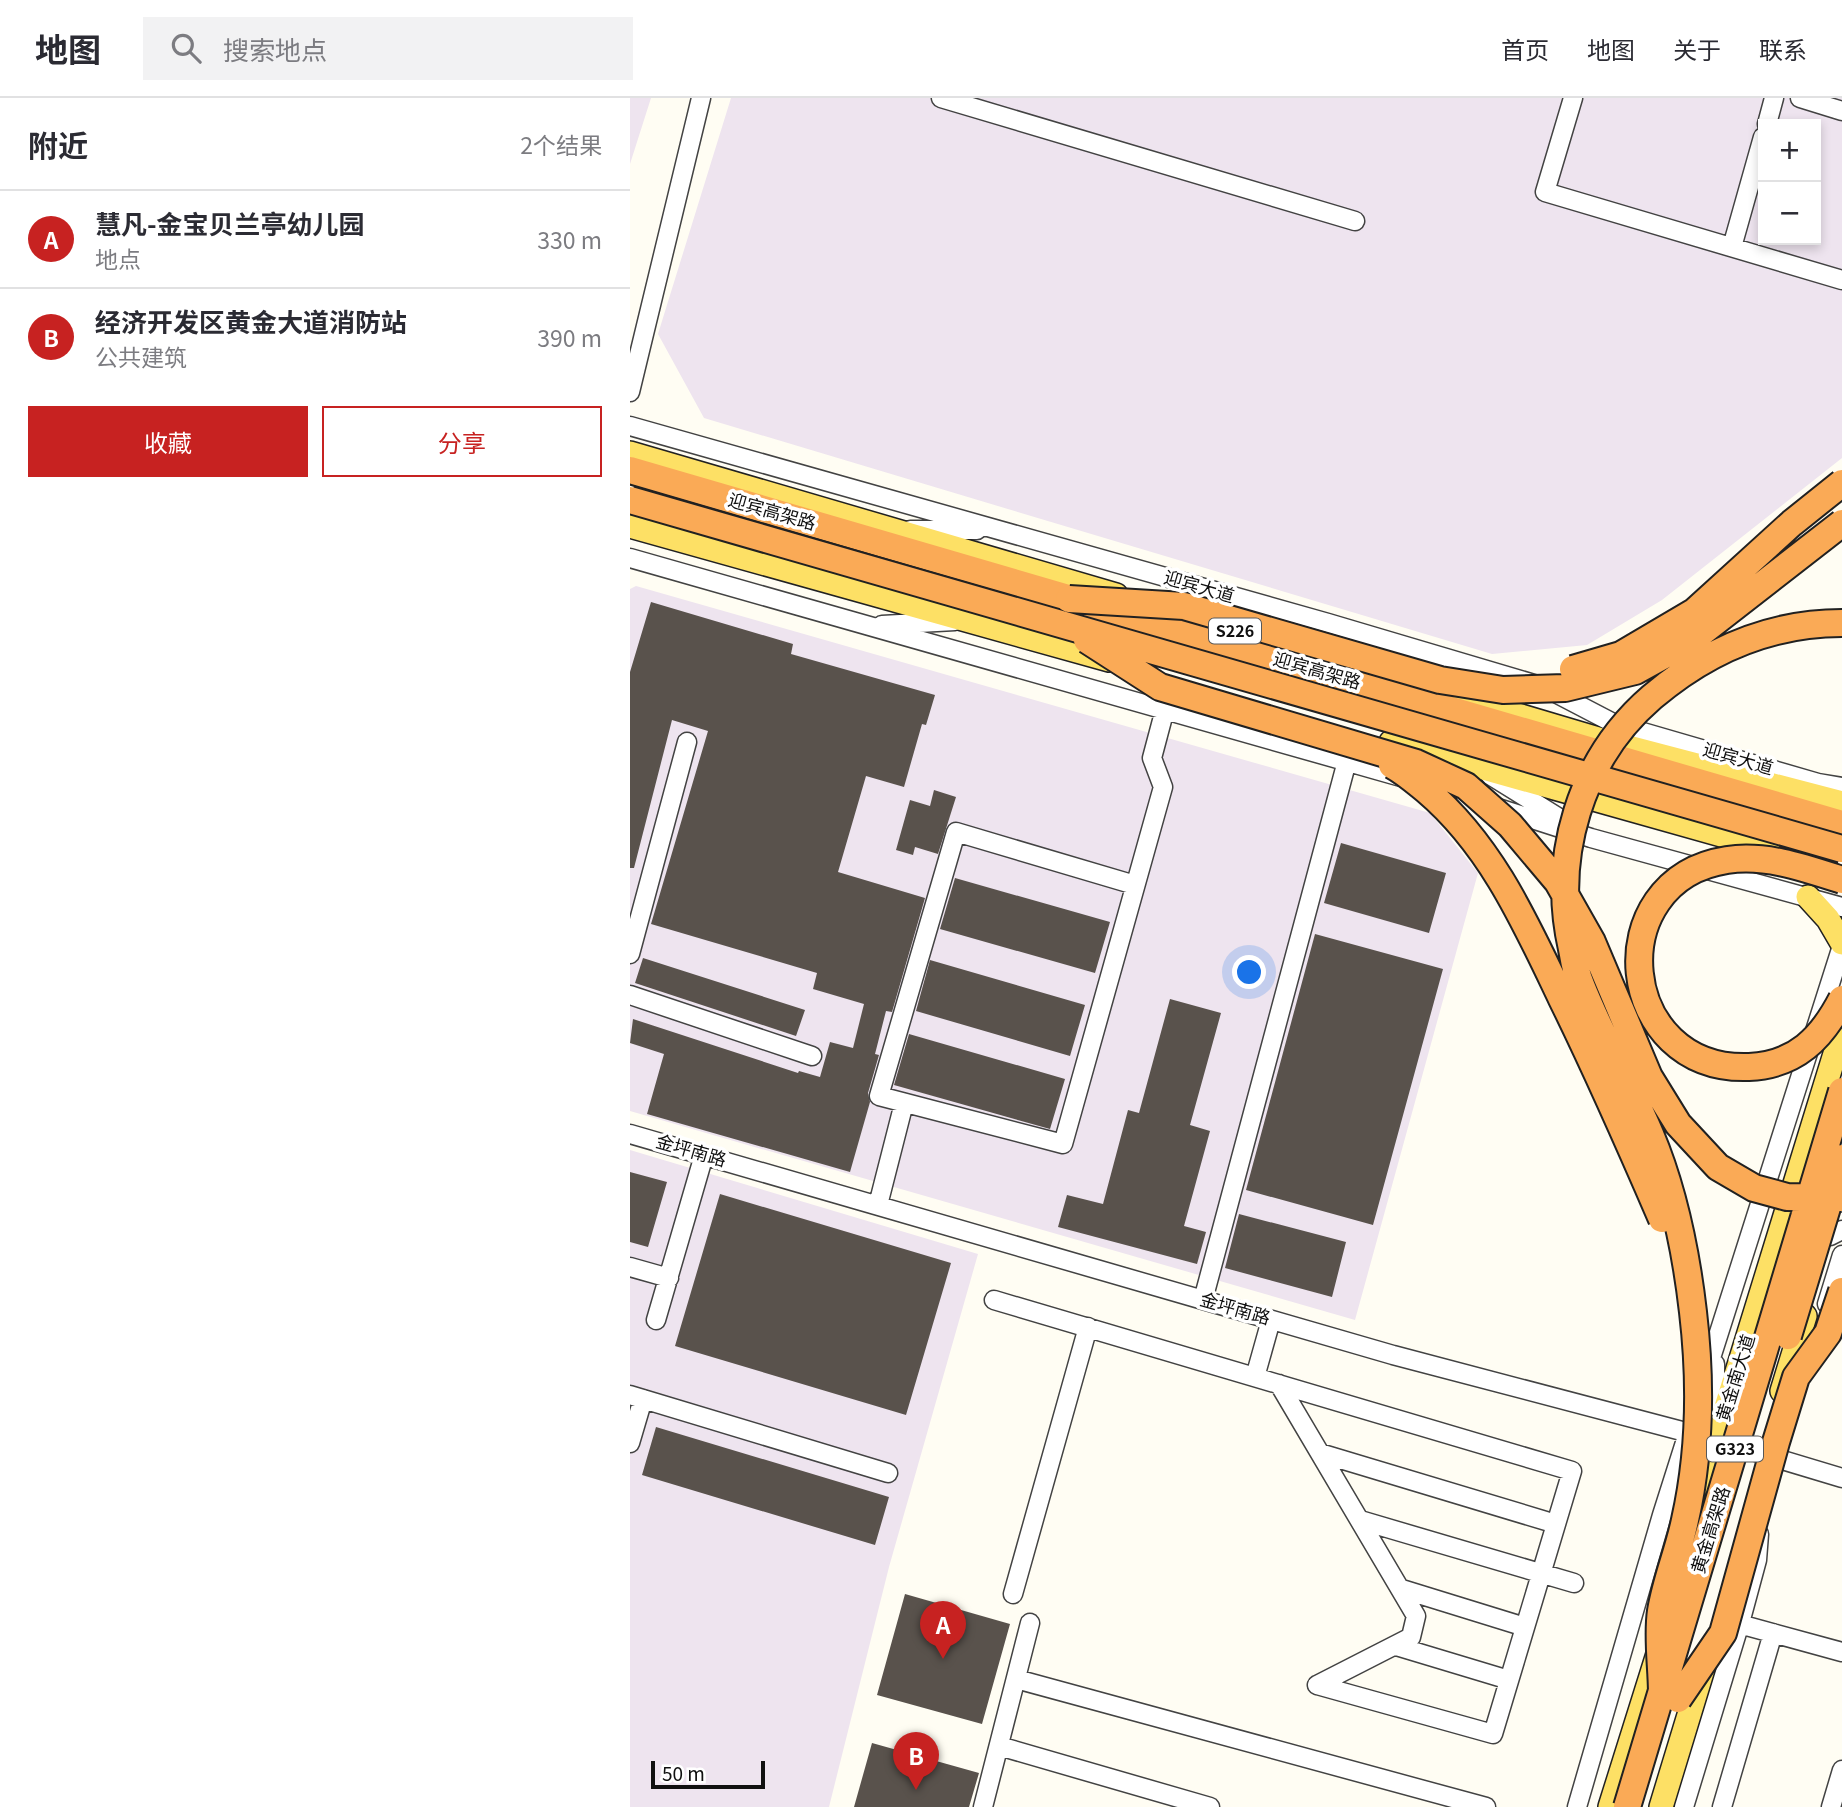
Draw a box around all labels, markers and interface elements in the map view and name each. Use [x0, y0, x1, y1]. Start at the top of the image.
search box [143, 17, 633, 80]
text: 地图 [35, 24, 101, 72]
icon: search [167, 29, 205, 67]
text: 搜索地点 [223, 30, 327, 67]
text: 首页 [1501, 31, 1549, 66]
text: 地图 [1587, 31, 1635, 66]
text: 关于 [1673, 31, 1721, 66]
text: 联系 [1759, 31, 1807, 66]
map controls [1758, 119, 1821, 245]
button: + [1758, 119, 1821, 182]
text: 附近 [28, 122, 88, 166]
text: 2个结果 [520, 127, 602, 161]
button: − [1758, 182, 1821, 245]
text: 慧凡-金宝贝兰亭幼儿园 [95, 204, 365, 241]
text: A [44, 222, 58, 256]
text: 330 m [537, 222, 602, 256]
text: 地点 [95, 241, 141, 275]
text: 经济开发区黄金大道消防站 [95, 302, 407, 339]
text: B [43, 320, 59, 354]
text: 390 m [537, 320, 602, 354]
text: 公共建筑 [95, 339, 187, 373]
button: 收藏 [28, 406, 308, 477]
button: 分享 [322, 406, 602, 477]
street label: 迎宾高架路 [726, 485, 819, 535]
street label: 迎宾大道 [1161, 563, 1238, 607]
road number: S226 [1209, 618, 1261, 644]
street label: 迎宾高架路 [1271, 644, 1364, 694]
street label: 迎宾大道 [1700, 735, 1777, 779]
your location [1232, 955, 1266, 989]
street label: 金坪南路 [653, 1127, 730, 1171]
street label: 金坪南路 [1197, 1285, 1274, 1329]
street label: 黄金南大道 [1708, 1331, 1760, 1424]
road number: G323 [1707, 1436, 1763, 1462]
street label: 黄金高架路 [1683, 1483, 1735, 1576]
pin: A [920, 1601, 966, 1659]
pin: B [893, 1732, 939, 1790]
scale bar [651, 1758, 765, 1790]
text: 50 m [662, 1759, 705, 1786]

